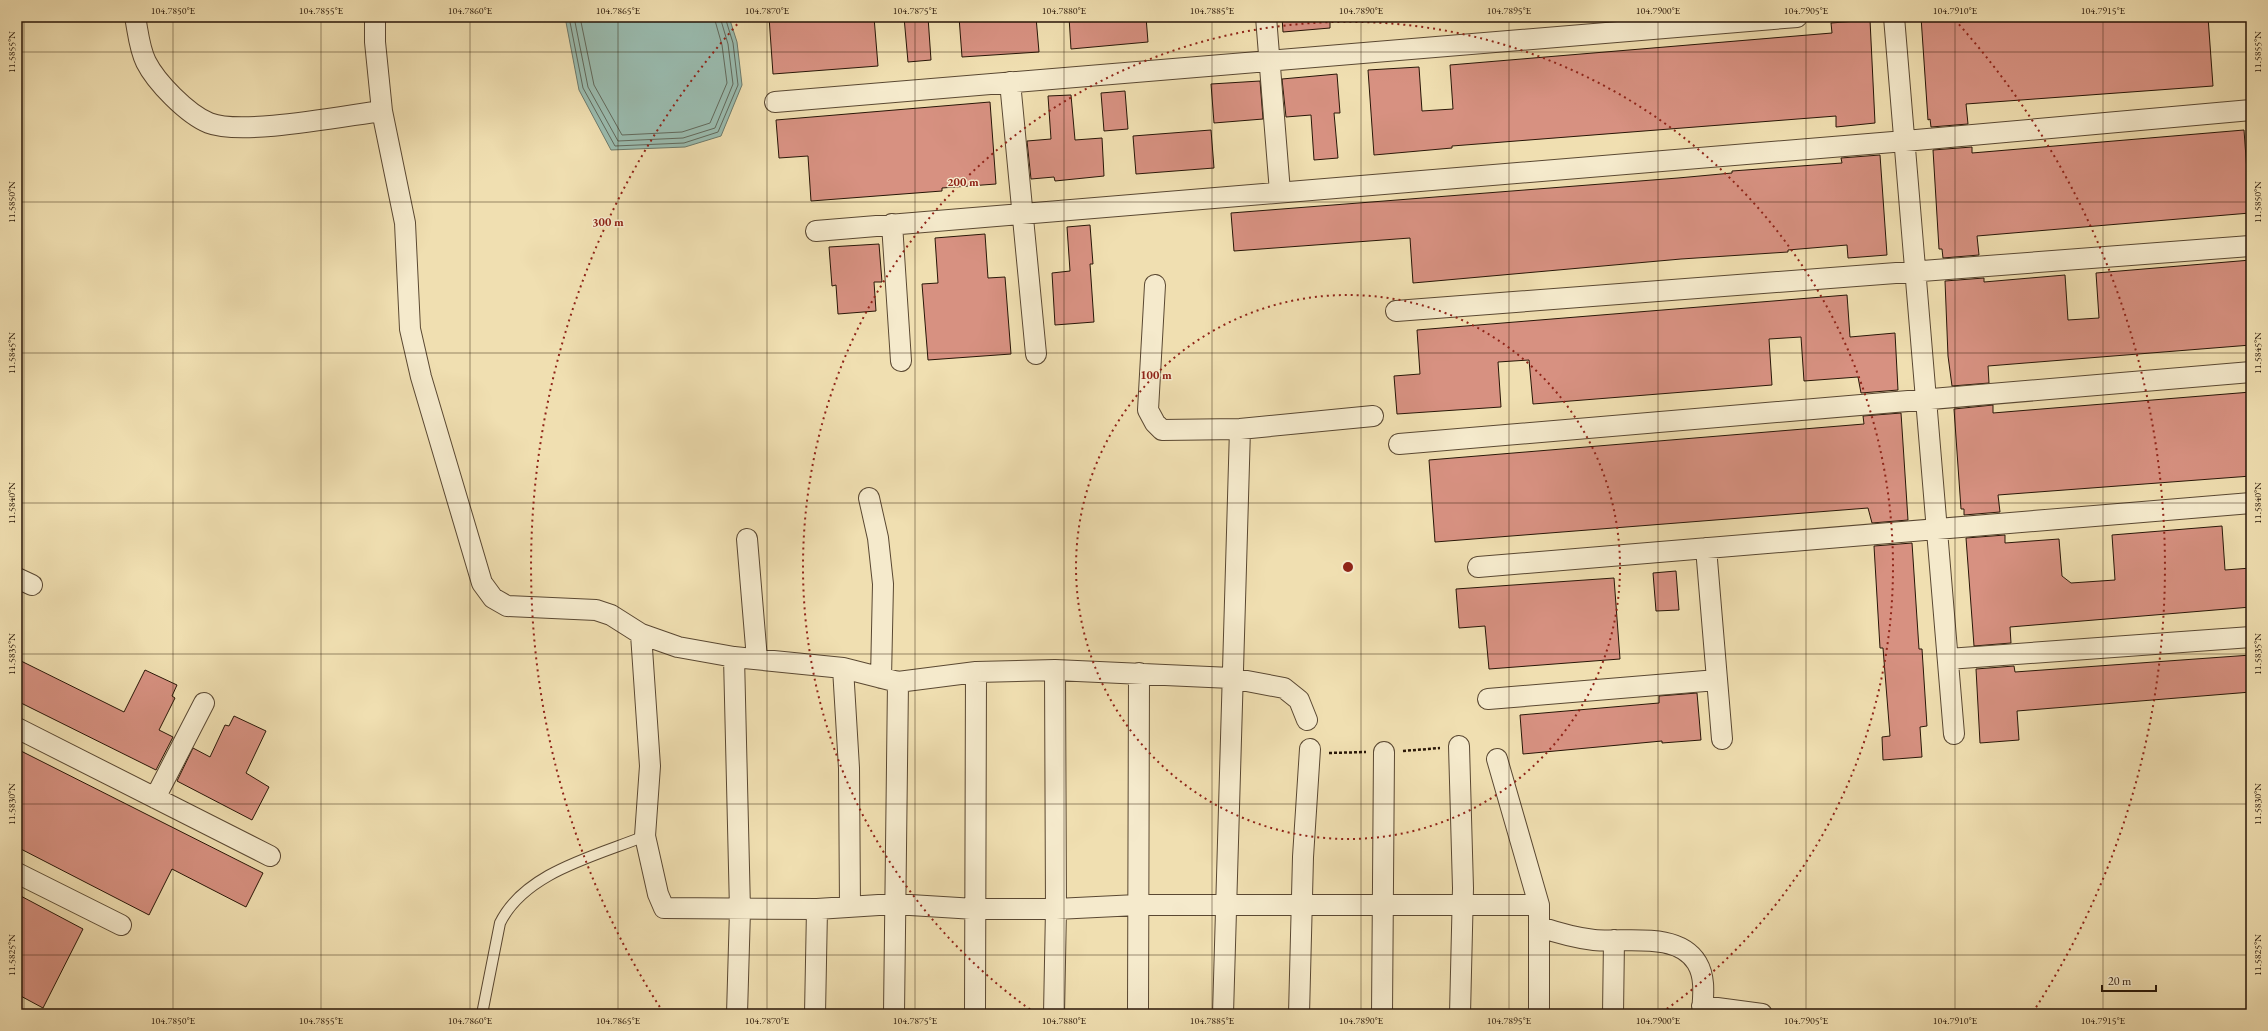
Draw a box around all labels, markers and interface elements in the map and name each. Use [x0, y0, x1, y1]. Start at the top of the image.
text: 104.7850°E [151, 4, 196, 17]
text: 104.7855°E [299, 4, 344, 17]
text: 104.7860°E [448, 4, 493, 17]
text: 104.7865°E [596, 4, 641, 17]
text: 104.7870°E [745, 4, 790, 17]
text: 104.7875°E [893, 4, 938, 17]
text: 104.7880°E [1042, 4, 1087, 17]
text: 104.7885°E [1190, 4, 1235, 17]
text: 104.7890°E [1339, 4, 1384, 17]
text: 104.7895°E [1487, 4, 1532, 17]
text: 104.7900°E [1636, 4, 1681, 17]
text: 104.7905°E [1784, 4, 1829, 17]
text: 104.7910°E [1933, 4, 1978, 17]
text: 104.7915°E [2081, 4, 2126, 17]
text: 11.5855°N [5, 31, 18, 73]
text: 11.5855°N [2251, 31, 2264, 73]
text: 200 m [947, 174, 979, 190]
text: 11.5850°N [5, 181, 18, 223]
text: 11.5850°N [2251, 181, 2264, 223]
text: 300 m [592, 214, 624, 230]
text: 11.5845°N [5, 332, 18, 374]
text: 11.5845°N [2251, 332, 2264, 374]
text: 100 m [1140, 367, 1172, 383]
text: 11.5840°N [5, 482, 18, 524]
text: 11.5840°N [2251, 482, 2264, 524]
centre of rings [1341, 560, 1355, 574]
text: 11.5835°N [5, 633, 18, 675]
text: 11.5835°N [2251, 633, 2264, 675]
text: 11.5830°N [5, 783, 18, 825]
text: 11.5830°N [2251, 783, 2264, 825]
text: 11.5825°N [5, 934, 18, 976]
text: 11.5825°N [2251, 934, 2264, 976]
scale bar [2102, 967, 2156, 993]
text: 20 m [2108, 973, 2132, 989]
text: 104.7850°E [151, 1014, 196, 1027]
text: 104.7855°E [299, 1014, 344, 1027]
text: 104.7860°E [448, 1014, 493, 1027]
text: 104.7865°E [596, 1014, 641, 1027]
text: 104.7870°E [745, 1014, 790, 1027]
text: 104.7875°E [893, 1014, 938, 1027]
text: 104.7880°E [1042, 1014, 1087, 1027]
text: 104.7885°E [1190, 1014, 1235, 1027]
text: 104.7890°E [1339, 1014, 1384, 1027]
text: 104.7895°E [1487, 1014, 1532, 1027]
text: 104.7900°E [1636, 1014, 1681, 1027]
text: 104.7905°E [1784, 1014, 1829, 1027]
text: 104.7910°E [1933, 1014, 1978, 1027]
text: 104.7915°E [2081, 1014, 2126, 1027]

